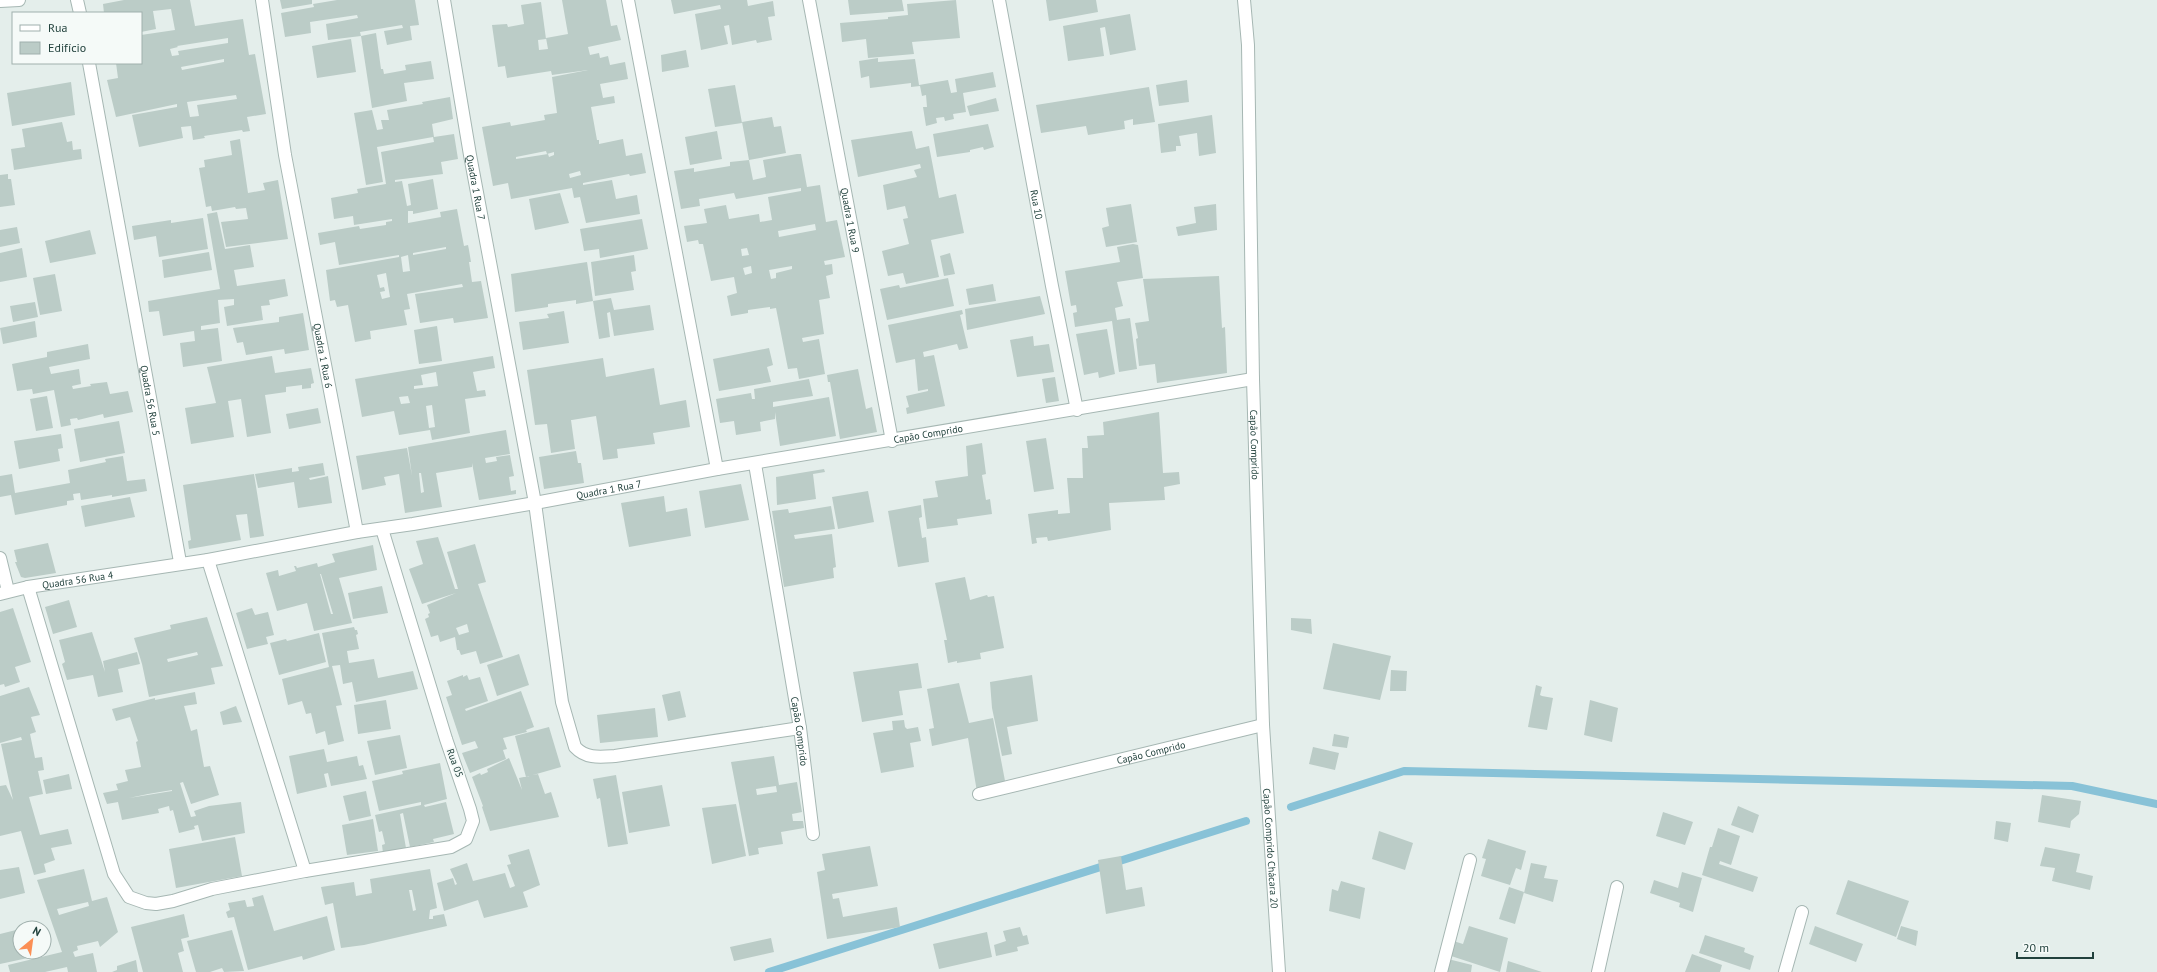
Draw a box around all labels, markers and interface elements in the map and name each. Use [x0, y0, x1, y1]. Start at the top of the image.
legend [12, 12, 142, 64]
text: Rua [48, 20, 67, 35]
text: Edifício [48, 40, 86, 55]
street label: Quadra 1 Rua 7 [464, 154, 488, 221]
street label: Quadra 1 Rua 9 [838, 186, 863, 254]
street label: Rua 10 [1028, 189, 1046, 221]
street label: Quadra 1 Rua 6 [311, 322, 336, 389]
street label: Quadra 56 Rua 5 [138, 364, 163, 437]
street label: Capão Comprido [1247, 410, 1262, 480]
street label: Capão Comprido [892, 421, 964, 446]
street label: Quadra 1 Rua 7 [575, 477, 643, 502]
street label: Quadra 56 Rua 4 [41, 568, 114, 591]
street label: Capão Comprido [788, 695, 811, 767]
street label: Capão Comprido [1115, 738, 1187, 767]
street label: Rua 05 [444, 747, 466, 779]
street label: Capão Comprido Chácara 20 [1261, 788, 1281, 909]
north arrow [12, 920, 52, 960]
text: N [30, 923, 43, 939]
scale bar [2017, 934, 2093, 960]
text: 20 m [2023, 940, 2049, 955]

